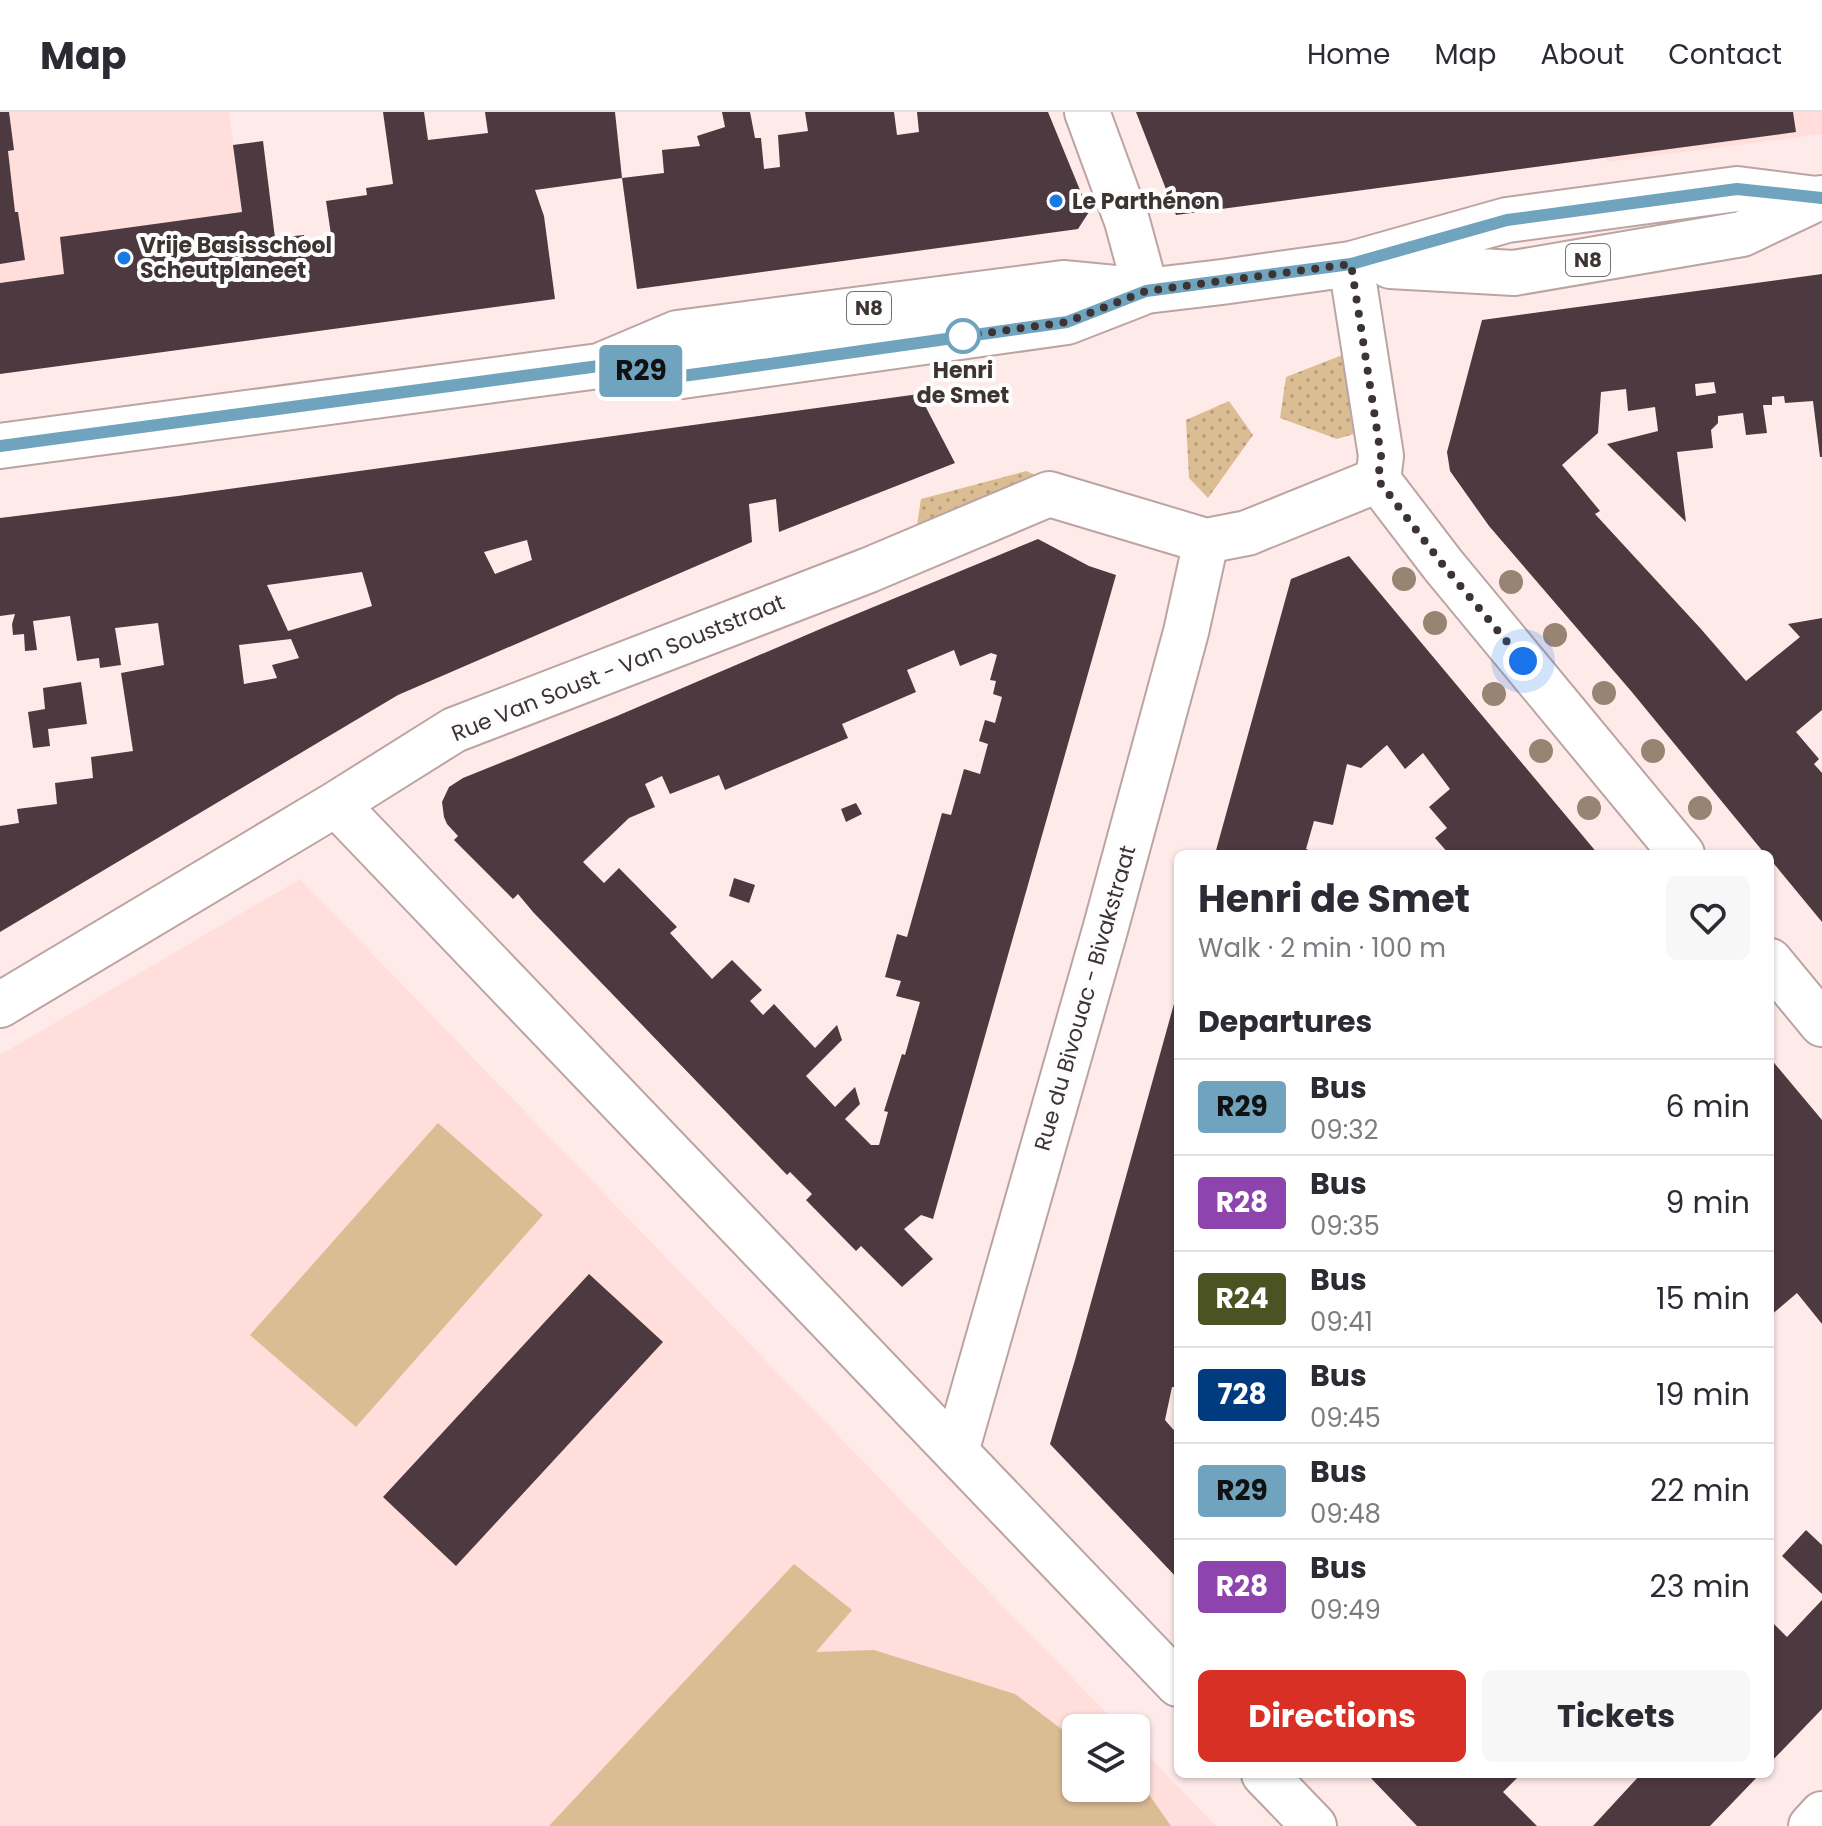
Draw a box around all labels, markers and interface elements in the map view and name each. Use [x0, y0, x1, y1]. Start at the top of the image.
text: Map [40, 29, 127, 82]
text: Home [1307, 35, 1390, 74]
text: Map [1434, 35, 1496, 74]
text: About [1540, 35, 1624, 74]
text: Contact [1668, 35, 1782, 74]
place label: Le Parthénon [1072, 186, 1220, 217]
marker: Le Parthénon [1047, 192, 1065, 210]
place label: Vrije Basisschool Scheutplaneet [140, 230, 332, 286]
road number: N8 [1566, 244, 1610, 276]
marker: Vrije Basisschool Scheutplaneet [115, 249, 133, 267]
road number: N8 [847, 292, 891, 324]
marker: Henri de Smet [946, 319, 980, 353]
line badge: R29 [595, 345, 687, 397]
text: R29 [615, 351, 667, 390]
place label: Henri de Smet [917, 355, 1009, 411]
street label: Rue Van Soust - Van Souststraat [447, 587, 789, 749]
your location [1503, 641, 1543, 681]
street label: Rue du Bivouac - Bivakstraat [1027, 842, 1143, 1154]
text: Henri de Smet [1198, 872, 1470, 925]
button: heart [1666, 876, 1750, 960]
text: Walk · 2 min · 100 m [1198, 930, 1446, 966]
text: Departures [1198, 1000, 1372, 1043]
text: Bus [1310, 1066, 1367, 1109]
text: 6 min [1665, 1085, 1750, 1128]
text: R29 [1216, 1087, 1268, 1126]
text: 09:32 [1310, 1112, 1379, 1148]
text: Bus [1310, 1162, 1367, 1205]
text: 9 min [1666, 1181, 1750, 1224]
text: R28 [1216, 1183, 1268, 1222]
text: 09:35 [1310, 1208, 1380, 1244]
text: Bus [1310, 1258, 1367, 1301]
text: 15 min [1656, 1277, 1750, 1320]
text: R24 [1215, 1279, 1269, 1318]
text: 09:41 [1310, 1304, 1373, 1340]
text: Bus [1310, 1354, 1367, 1397]
text: 19 min [1656, 1373, 1750, 1416]
text: 728 [1217, 1375, 1267, 1414]
text: 09:45 [1310, 1400, 1381, 1436]
text: Bus [1310, 1450, 1367, 1493]
text: 22 min [1650, 1469, 1750, 1512]
text: R29 [1216, 1471, 1268, 1510]
text: 09:48 [1310, 1496, 1381, 1532]
text: Bus [1310, 1546, 1367, 1589]
text: 23 min [1650, 1565, 1750, 1608]
text: R28 [1216, 1567, 1268, 1606]
text: 09:49 [1310, 1592, 1381, 1628]
button: Directions [1198, 1670, 1466, 1762]
button: Tickets [1482, 1670, 1750, 1762]
map controls [1062, 1714, 1150, 1802]
button: layers [1062, 1714, 1150, 1802]

